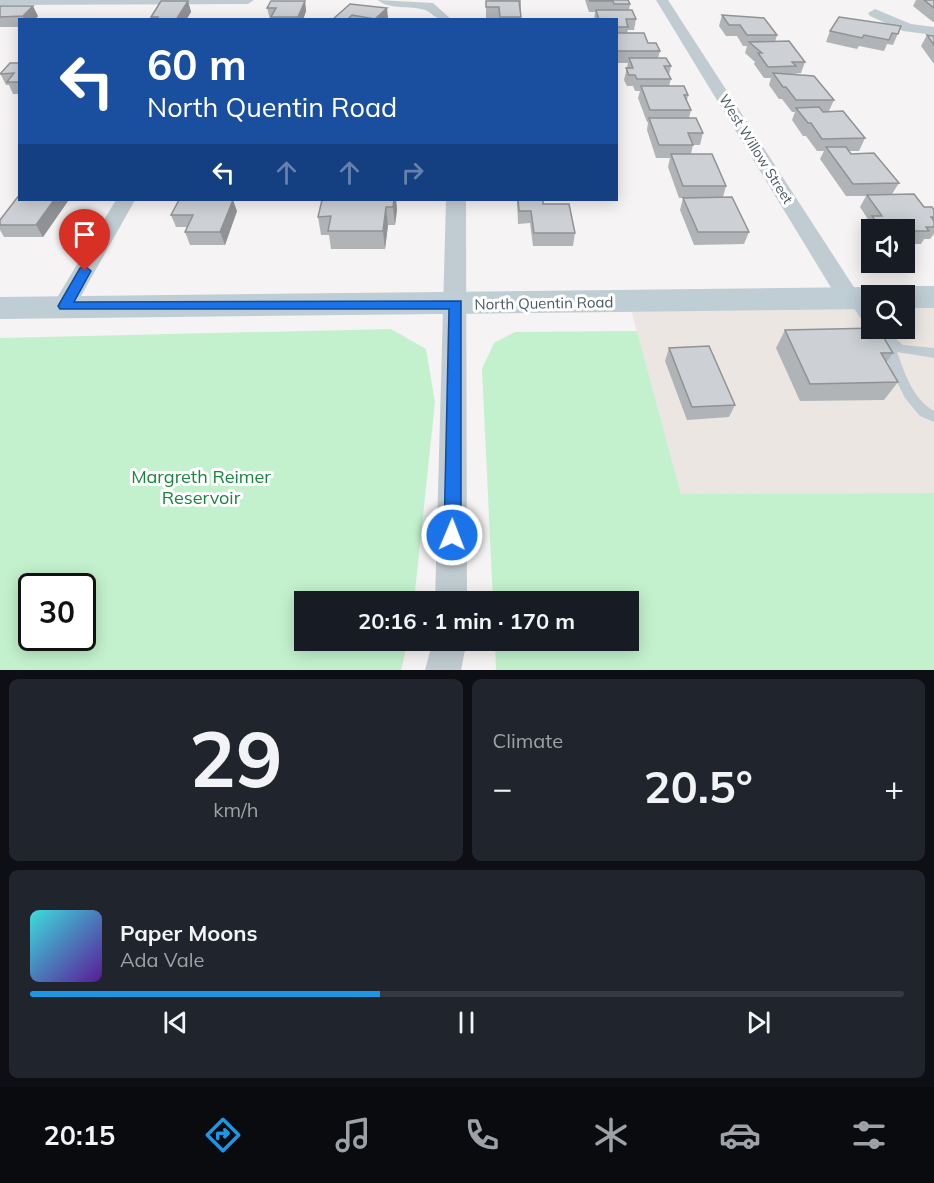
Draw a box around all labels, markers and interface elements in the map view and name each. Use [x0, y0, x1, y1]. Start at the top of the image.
text: 60 m [147, 38, 247, 91]
icon: left [48, 42, 126, 120]
text: North Quentin Road [147, 90, 397, 124]
street label: West Willow Street [715, 91, 797, 207]
icon: left [207, 156, 240, 189]
icon: ahead [270, 156, 303, 189]
icon: ahead [333, 156, 366, 189]
icon: right [396, 156, 429, 189]
pin [59, 209, 110, 271]
icon: arrive [68, 218, 101, 251]
map controls [861, 219, 915, 339]
button: sound [861, 219, 915, 273]
button: search [861, 285, 915, 339]
street label: North Quentin Road [474, 292, 614, 314]
park label: Margreth Reimer Reservoir [131, 465, 271, 509]
position arrow [420, 503, 484, 567]
speed limit sign: 30 [18, 573, 96, 651]
text: 20:16 · 1 min · 170 m [358, 607, 575, 635]
text: 29 [189, 709, 283, 807]
text: Climate [493, 728, 563, 753]
text: 20.5° [644, 758, 753, 814]
text: − [493, 767, 512, 808]
text: + [884, 767, 904, 808]
text: km/h [213, 797, 258, 822]
text: Paper Moons [120, 919, 258, 947]
text: Ada Vale [120, 947, 204, 972]
icon: previous [159, 1006, 192, 1039]
icon: pause [450, 1006, 483, 1039]
icon: next [742, 1006, 775, 1039]
icon: directions [202, 1114, 244, 1156]
icon: music [332, 1114, 374, 1156]
icon: phone [461, 1114, 503, 1156]
icon: climate [590, 1114, 632, 1156]
icon: car [719, 1114, 761, 1156]
icon: filters [848, 1114, 890, 1156]
text: 20:15 [44, 1118, 115, 1152]

